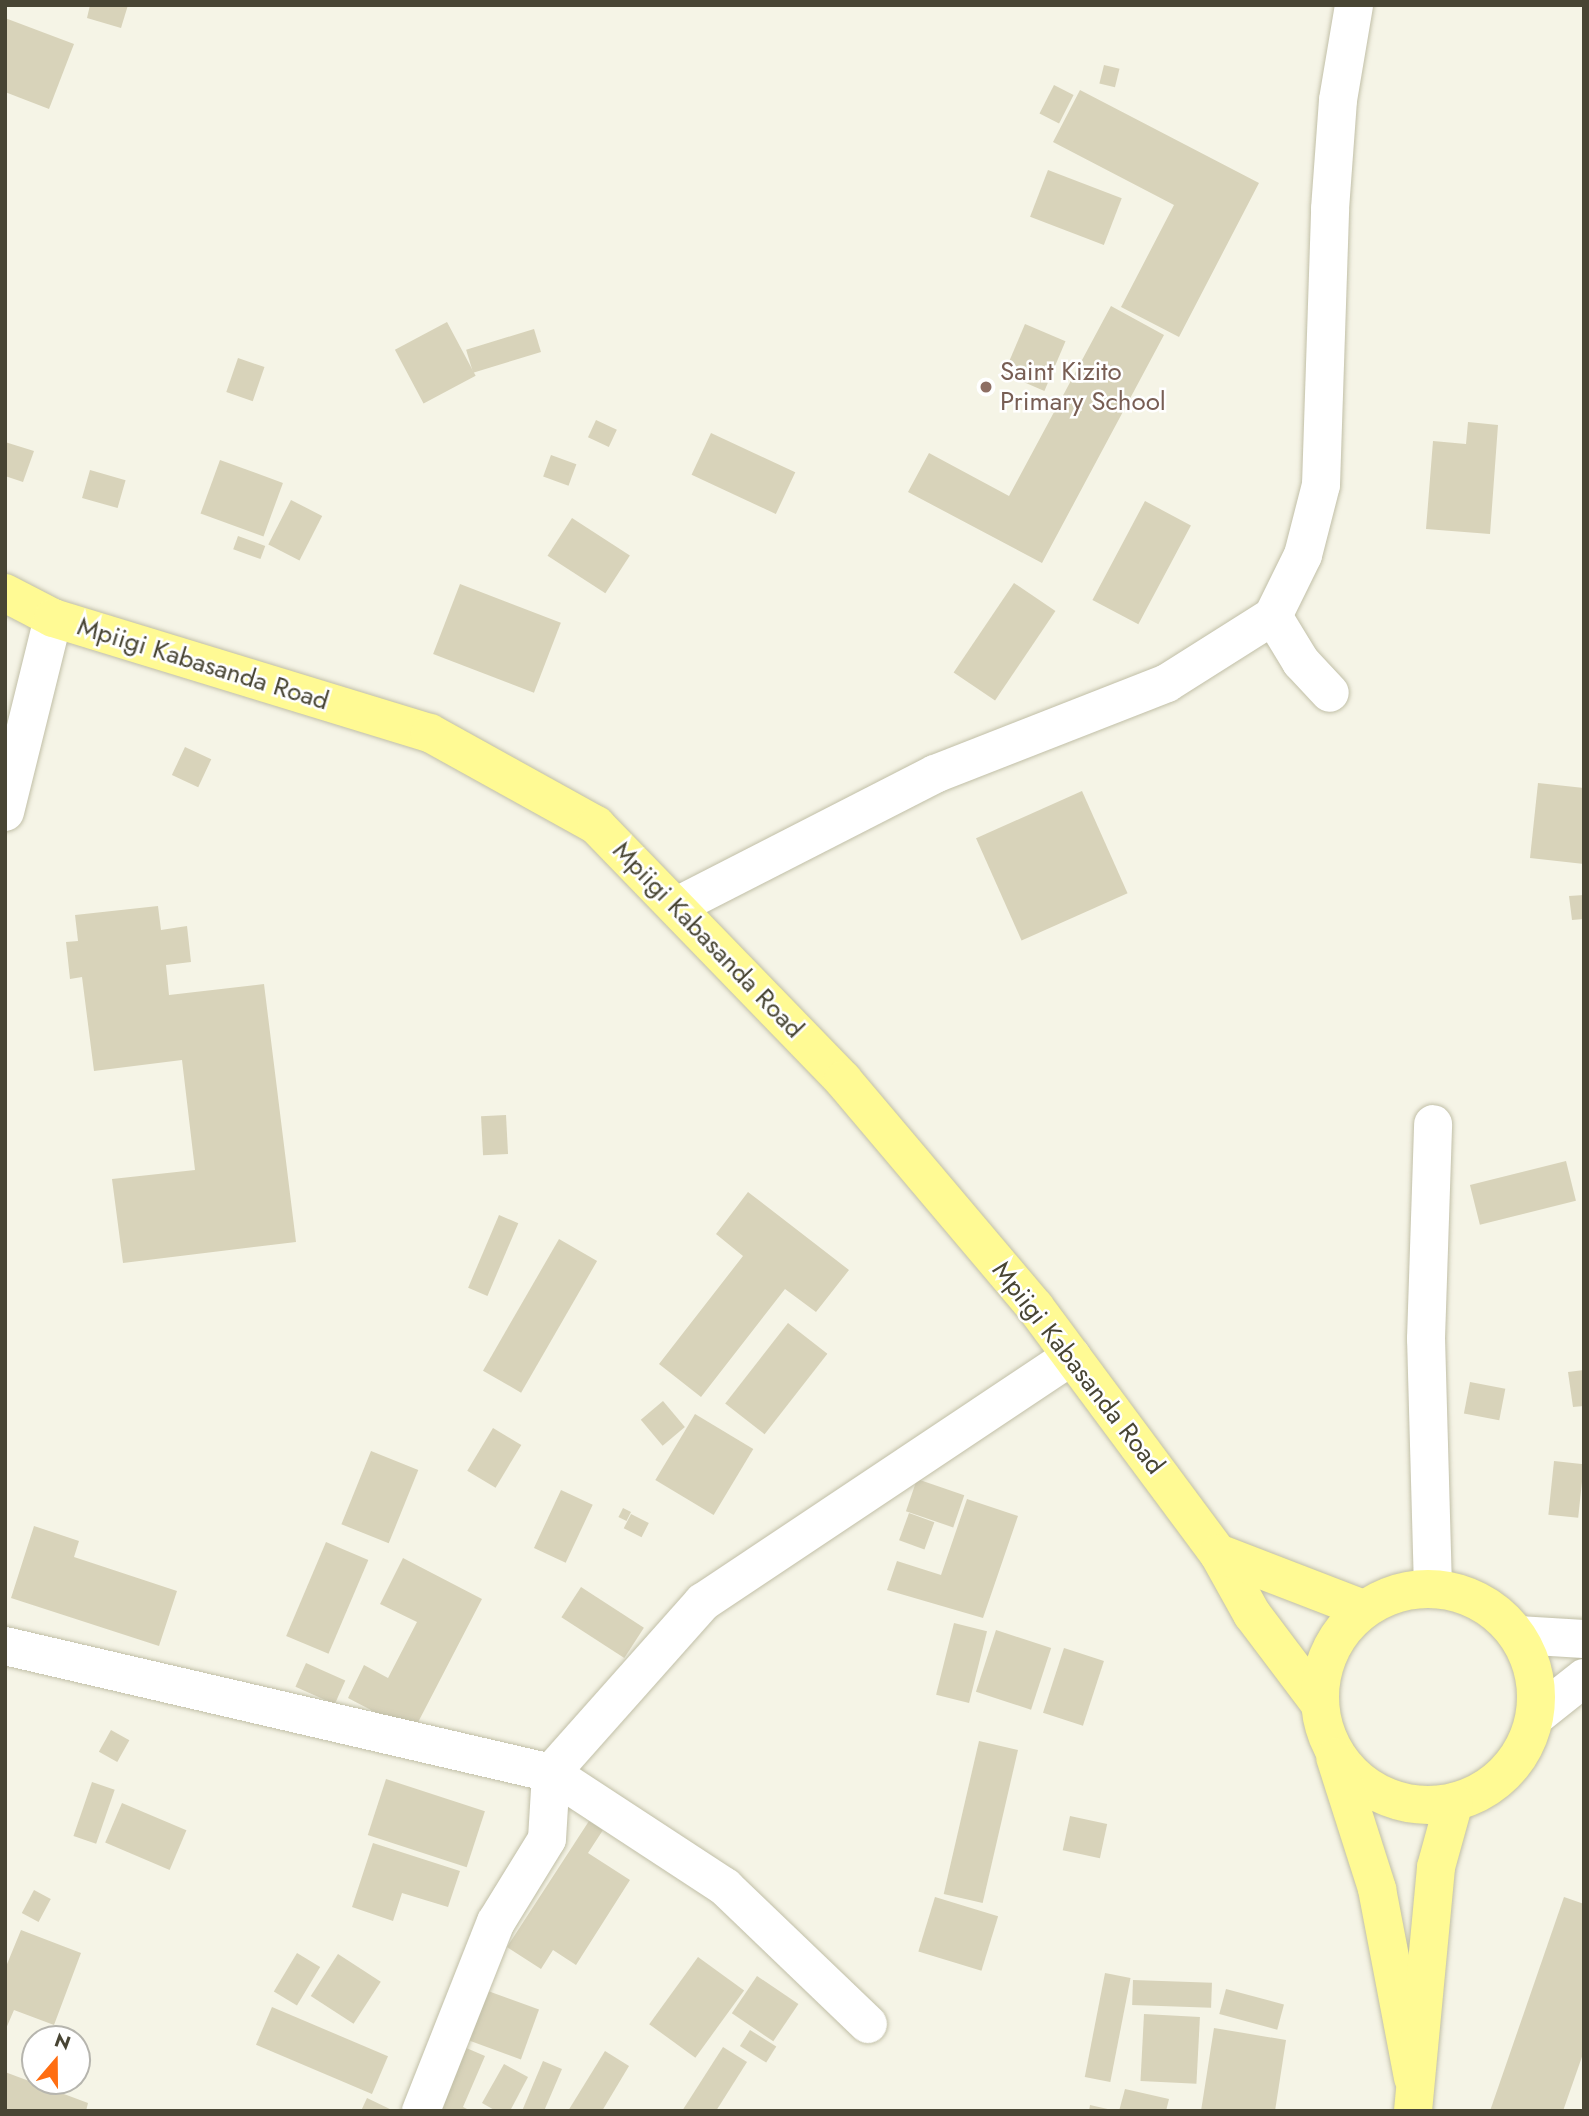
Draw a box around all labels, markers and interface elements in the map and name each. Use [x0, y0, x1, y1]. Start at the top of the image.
place label: Saint Kizito Primary School [1000, 356, 1166, 418]
marker: Saint Kizito Primary School [978, 379, 994, 395]
street label: Mpiigi Kabasanda Road [74, 611, 332, 717]
street label: Mpiigi Kabasanda Road [606, 835, 810, 1045]
street label: Mpiigi Kabasanda Road [985, 1256, 1171, 1480]
north arrow [21, 2025, 91, 2095]
text: N [51, 2026, 74, 2057]

